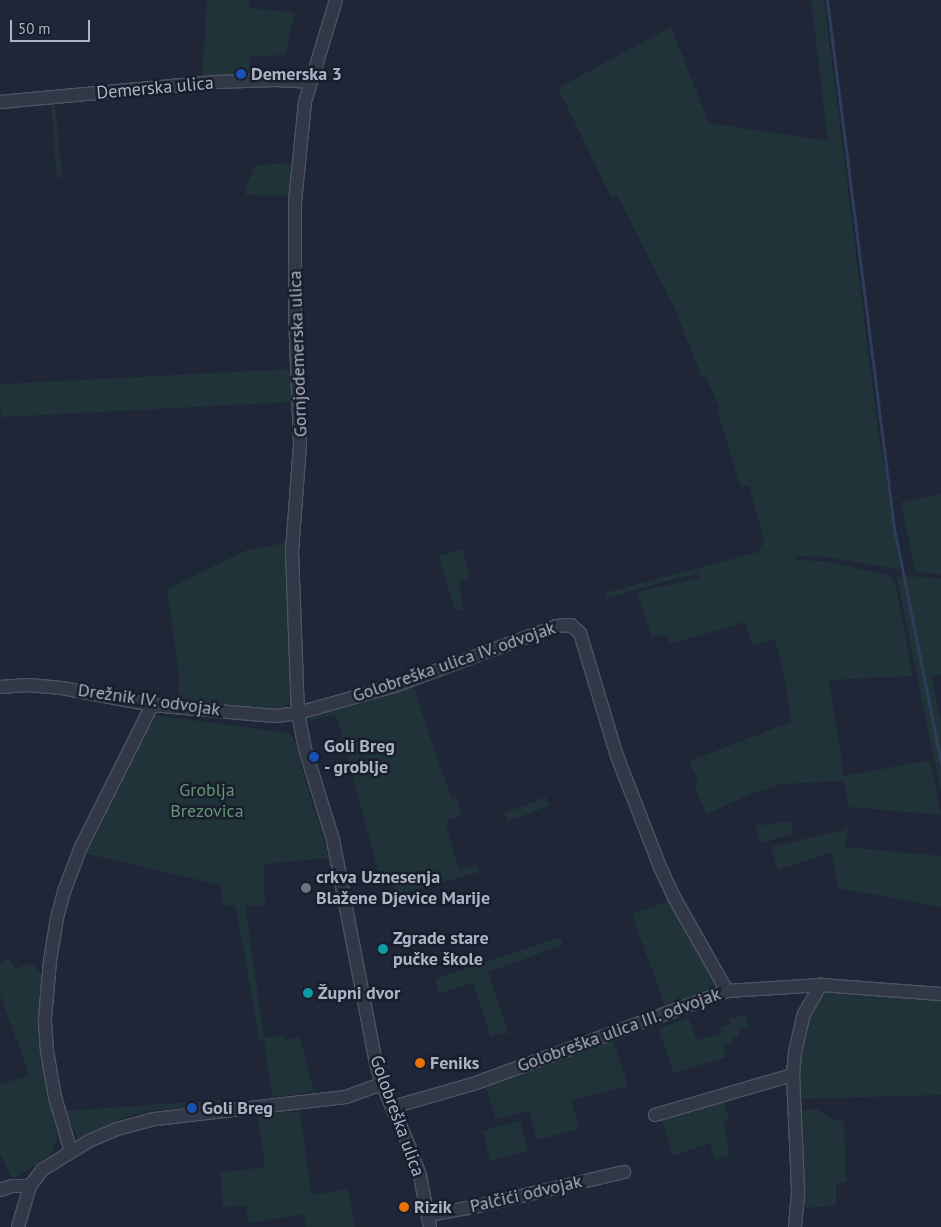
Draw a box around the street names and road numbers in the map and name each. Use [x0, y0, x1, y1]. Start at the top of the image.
street label: Demerska ulica [96, 72, 214, 104]
street label: Gornjodemerska ulica [284, 270, 312, 438]
street label: Golobreška ulica IV. odvojak [349, 617, 559, 707]
street label: Drežnik IV. odvojak [76, 679, 222, 721]
street label: Golobreška ulica III. odvojak [514, 983, 724, 1077]
street label: Golobreška ulica [365, 1052, 429, 1180]
street label: Palčići odvojak [468, 1171, 584, 1217]

